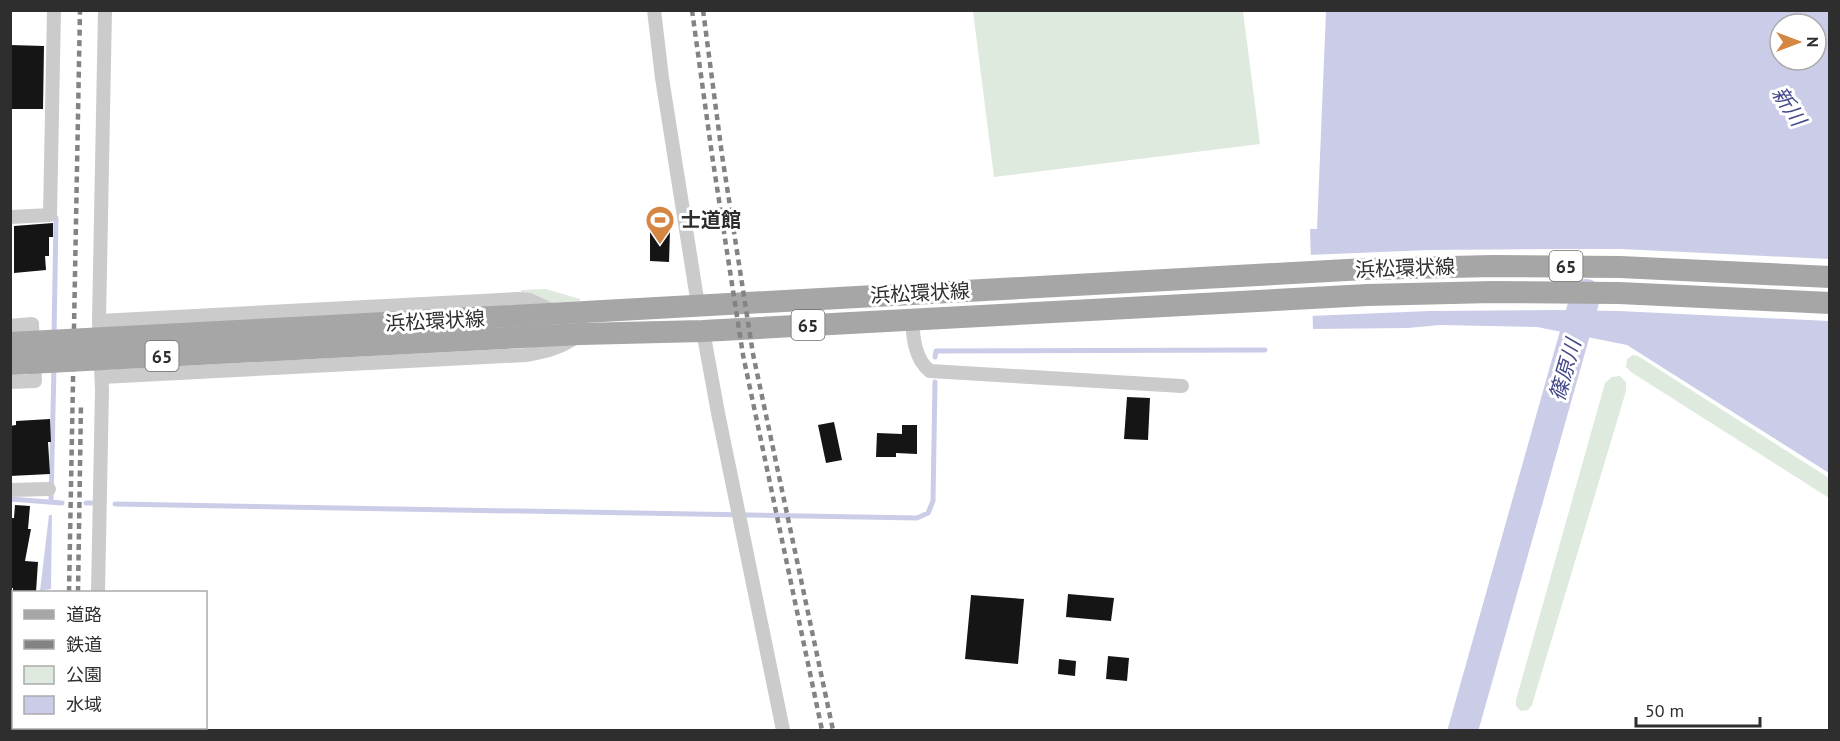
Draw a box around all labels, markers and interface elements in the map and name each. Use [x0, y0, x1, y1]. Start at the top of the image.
north arrow [1768, 12, 1828, 72]
text: N [1803, 37, 1823, 47]
water label: 新川 [1766, 81, 1813, 133]
sports icon: 士道館 [644, 204, 676, 246]
place label: 士道館 [681, 207, 741, 233]
road number: 65 [1550, 251, 1582, 281]
street label: 浜松環状線 [1355, 253, 1455, 283]
street label: 浜松環状線 [869, 277, 971, 309]
street label: 浜松環状線 [384, 305, 486, 337]
road number: 65 [792, 310, 824, 340]
water label: 篠原川 [1543, 334, 1587, 404]
road number: 65 [146, 341, 178, 371]
legend [12, 591, 207, 729]
text: 道路 [66, 603, 102, 626]
text: 鉄道 [66, 633, 102, 656]
text: 公園 [66, 663, 102, 686]
scale bar [1636, 690, 1760, 728]
text: 水域 [66, 693, 102, 716]
text: 50 m [1645, 699, 1684, 722]

